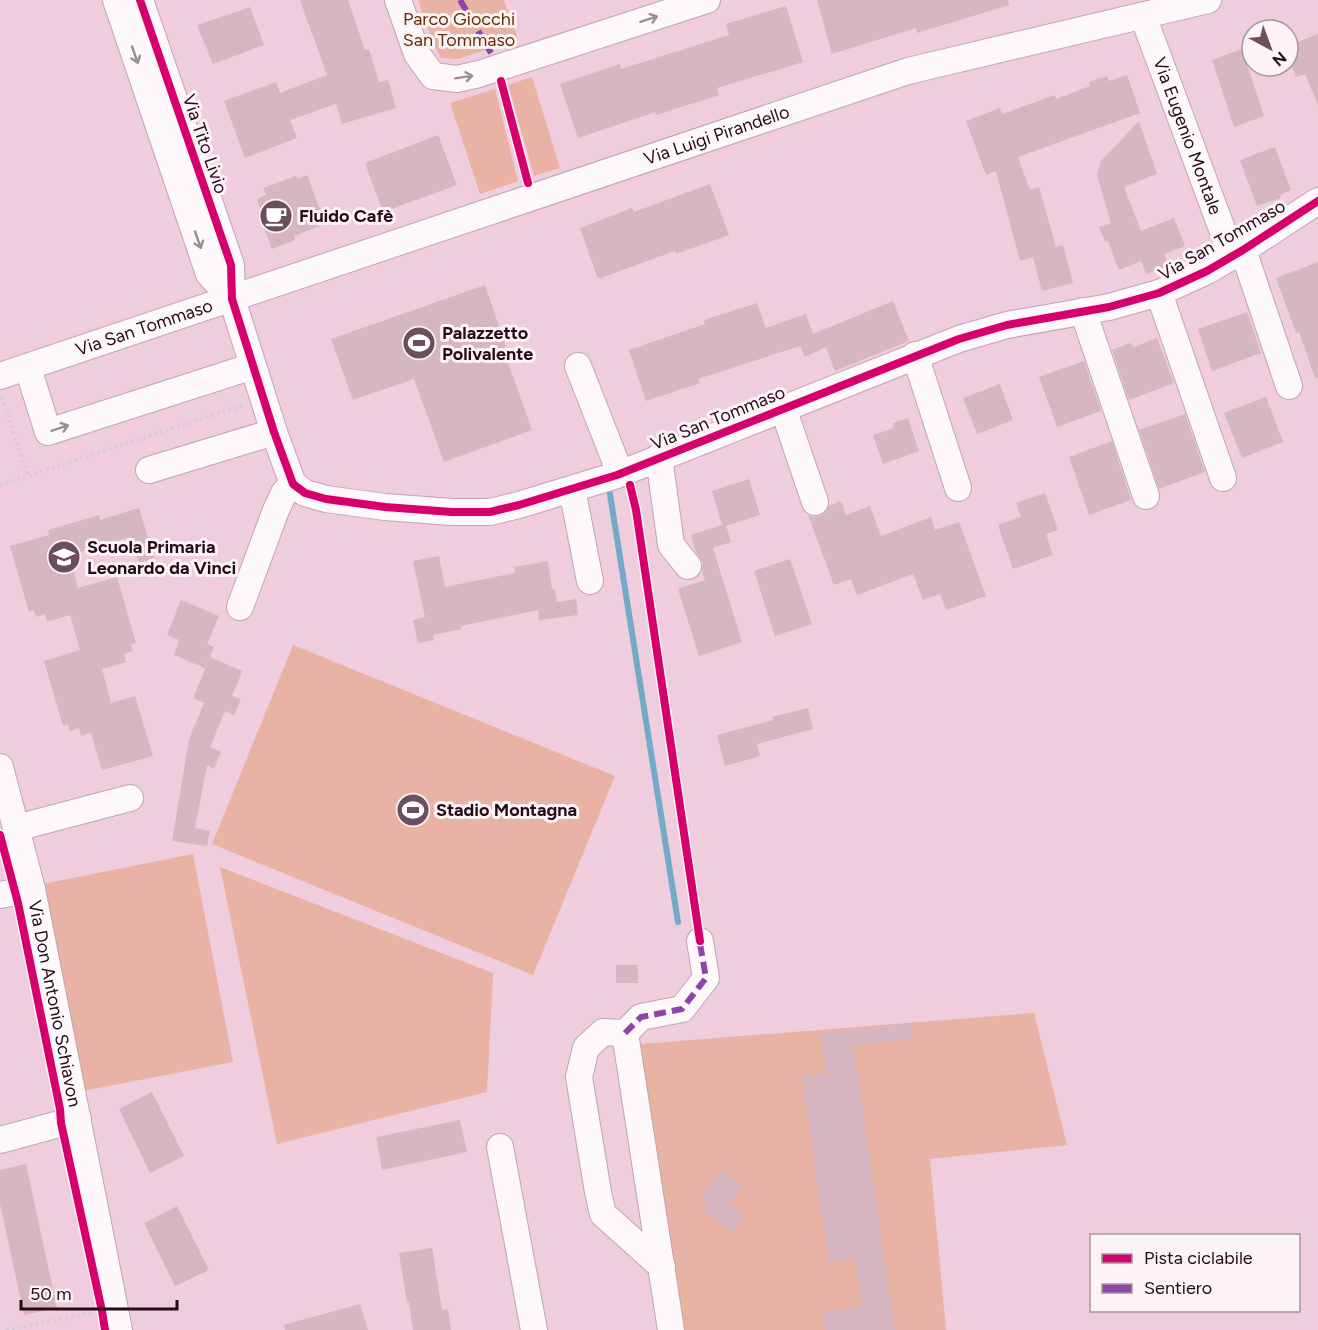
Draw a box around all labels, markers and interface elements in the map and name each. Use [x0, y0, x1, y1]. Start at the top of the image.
park label: Parco Giocchi San Tommaso [403, 8, 515, 51]
one-way arrow [639, 12, 658, 23]
north arrow [1240, 18, 1300, 78]
one-way arrow [130, 45, 141, 64]
text: N [1269, 48, 1290, 70]
street label: Via Eugenio Montale [1148, 54, 1227, 218]
one-way arrow [453, 71, 473, 82]
street label: Via Tito Livio [178, 91, 232, 197]
street label: Via Luigi Pirandello [641, 101, 792, 170]
street label: Via San Tommaso [1155, 195, 1289, 285]
cafe icon: Fluido Cafè [258, 198, 294, 234]
place label: Fluido Cafè [299, 205, 393, 227]
one-way arrow [193, 230, 204, 249]
street label: Via San Tommaso [73, 294, 215, 361]
place label: Palazzetto Polivalente [442, 322, 533, 365]
sports icon: Palazzetto Polivalente [401, 325, 437, 361]
street label: Via San Tommaso [648, 381, 788, 455]
one-way arrow [50, 422, 69, 433]
place label: Scuola Primaria Leonardo da Vinci [87, 536, 236, 579]
school or university icon: Scuola Primaria Leonardo da Vinci [46, 539, 82, 575]
sports icon: Stadio Montagna [395, 792, 431, 828]
place label: Stadio Montagna [436, 799, 577, 821]
street label: Via Don Antonio Schiavon [24, 899, 86, 1109]
legend [1090, 1234, 1300, 1312]
text: Pista ciclabile [1144, 1247, 1253, 1269]
scale bar [21, 1273, 177, 1311]
text: Sentiero [1144, 1277, 1212, 1299]
text: 50 m [30, 1283, 72, 1305]

